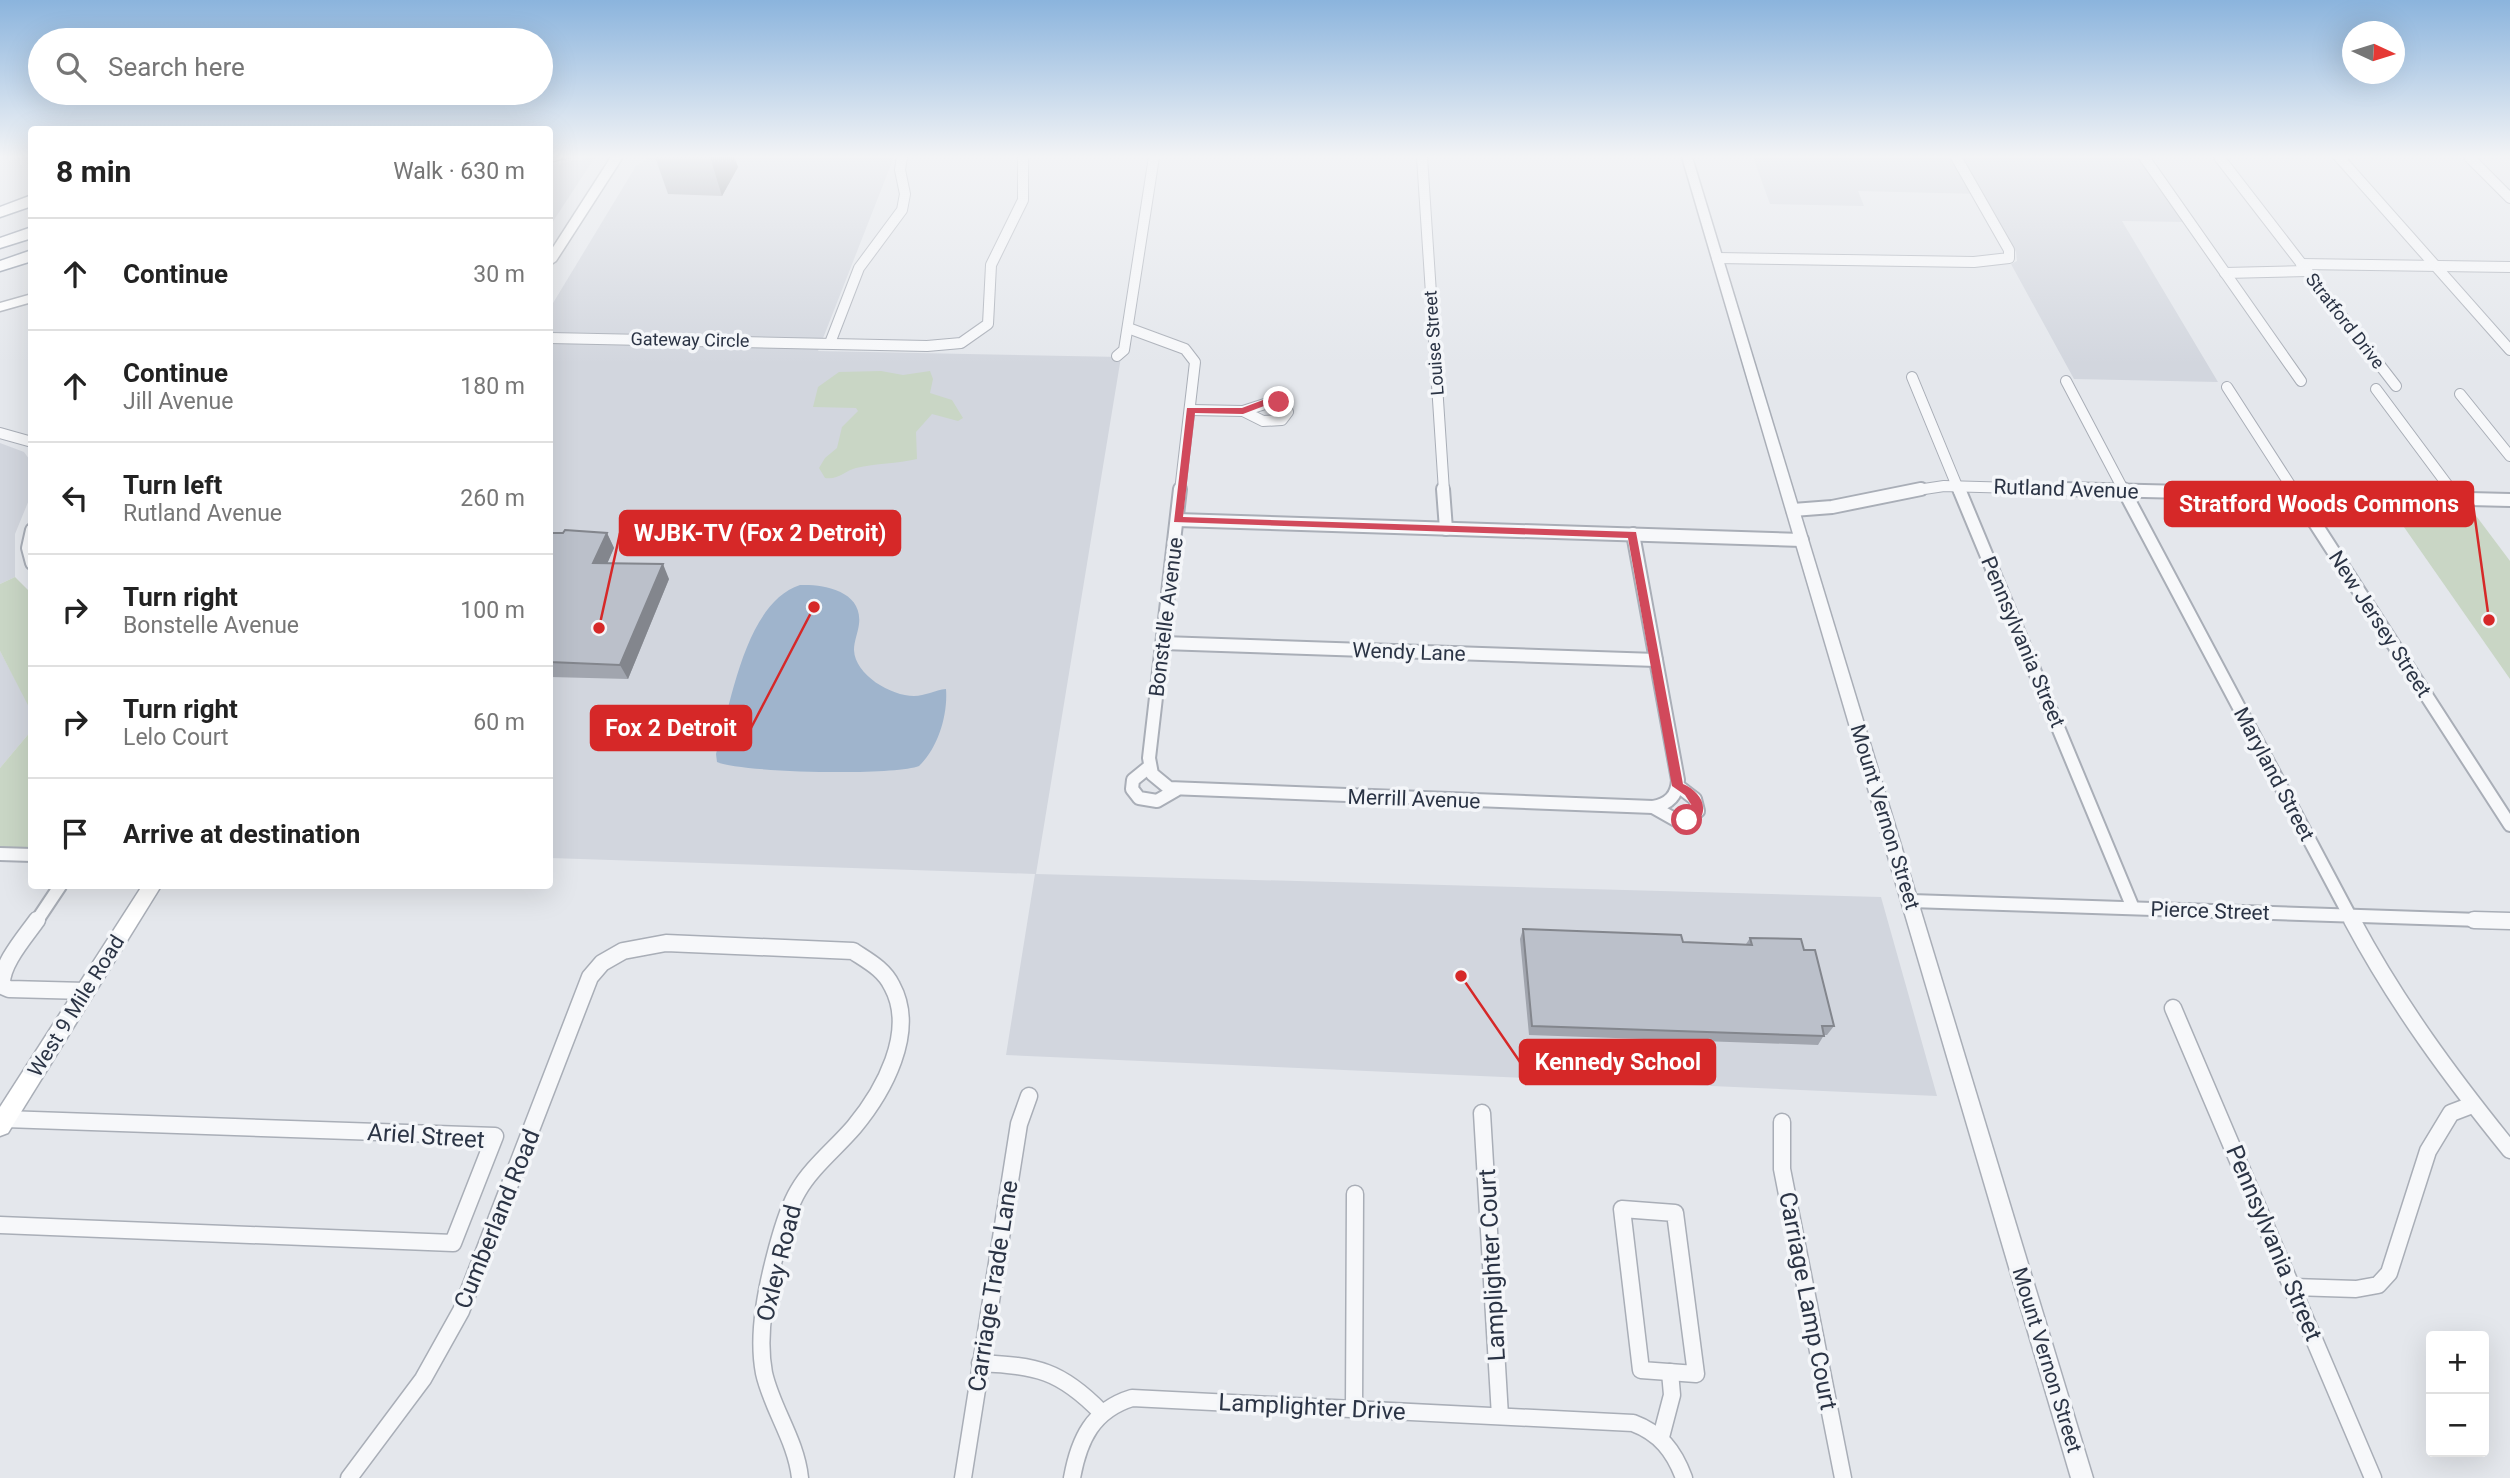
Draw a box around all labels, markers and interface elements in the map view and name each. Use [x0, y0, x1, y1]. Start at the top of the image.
north arrow [2342, 21, 2405, 84]
search box [28, 28, 553, 105]
icon: search [52, 48, 90, 86]
text: Search here [108, 52, 245, 82]
text: 8 min [56, 154, 131, 189]
text: Walk · 630 m [393, 158, 525, 185]
icon: ahead [56, 255, 94, 293]
text: Continue [123, 259, 228, 289]
text: 30 m [473, 261, 525, 288]
street label: Stratford Drive [2302, 269, 2389, 373]
street label: Louise Street [1419, 290, 1448, 396]
street label: Gateway Circle [630, 328, 750, 351]
text: Continue [123, 358, 228, 388]
icon: ahead [56, 367, 94, 405]
text: 180 m [460, 373, 525, 400]
route end [1263, 386, 1294, 417]
text: Jill Avenue [123, 388, 233, 415]
text: Turn left [123, 470, 222, 500]
street label: Rutland Avenue [1993, 474, 2139, 504]
icon: left [56, 479, 94, 517]
callout: Stratford Woods Commons [2165, 482, 2473, 526]
text: 260 m [460, 485, 525, 512]
text: Stratford Woods Commons [2179, 491, 2459, 518]
text: Rutland Avenue [123, 500, 282, 527]
callout: WJBK-TV (Fox 2 Detroit) [620, 511, 900, 555]
text: WJBK-TV (Fox 2 Detroit) [634, 520, 886, 547]
street label: Bonstelle Avenue [1144, 536, 1188, 698]
street label: New Jersey Street [2324, 546, 2436, 702]
street label: Pennsylvania Street [1976, 553, 2070, 731]
text: Turn right [123, 582, 238, 612]
icon: right [56, 591, 94, 629]
text: 100 m [460, 597, 525, 624]
text: Bonstelle Avenue [123, 612, 299, 639]
street label: Wendy Lane [1352, 638, 1466, 666]
text: Turn right [123, 694, 238, 724]
icon: right [56, 703, 94, 741]
street label: Maryland Street [2229, 703, 2319, 845]
callout: Fox 2 Detroit [591, 706, 751, 750]
text: 60 m [473, 709, 525, 736]
text: Fox 2 Detroit [605, 715, 737, 742]
street label: Mount Vernon Street [1845, 721, 1925, 913]
text: Lelo Court [123, 724, 229, 751]
street label: Merrill Avenue [1347, 785, 1481, 813]
route start [1671, 804, 1702, 835]
icon: arrive [56, 815, 94, 853]
text: Arrive at destination [123, 819, 360, 849]
street label: Pierce Street [2150, 897, 2270, 925]
street label: West 9 Mile Road [23, 931, 129, 1081]
callout: Kennedy School [1520, 1040, 1715, 1084]
text: Kennedy School [1535, 1049, 1701, 1076]
street label: Ariel Street [366, 1118, 486, 1154]
street label: Cumberland Road [448, 1125, 546, 1313]
street label: Pennsylvania Street [2220, 1141, 2328, 1345]
street label: Lamplighter Court [1473, 1168, 1511, 1362]
street label: Carriage Trade Lane [962, 1178, 1024, 1394]
street label: Carriage Lamp Court [1773, 1190, 1843, 1413]
street label: Oxley Road [751, 1202, 807, 1324]
street label: Mount Vernon Street [2007, 1264, 2087, 1456]
map controls [2426, 1331, 2489, 1457]
button: + [2426, 1331, 2489, 1394]
street label: Lamplighter Drive [1218, 1388, 1406, 1426]
button: − [2426, 1394, 2489, 1457]

